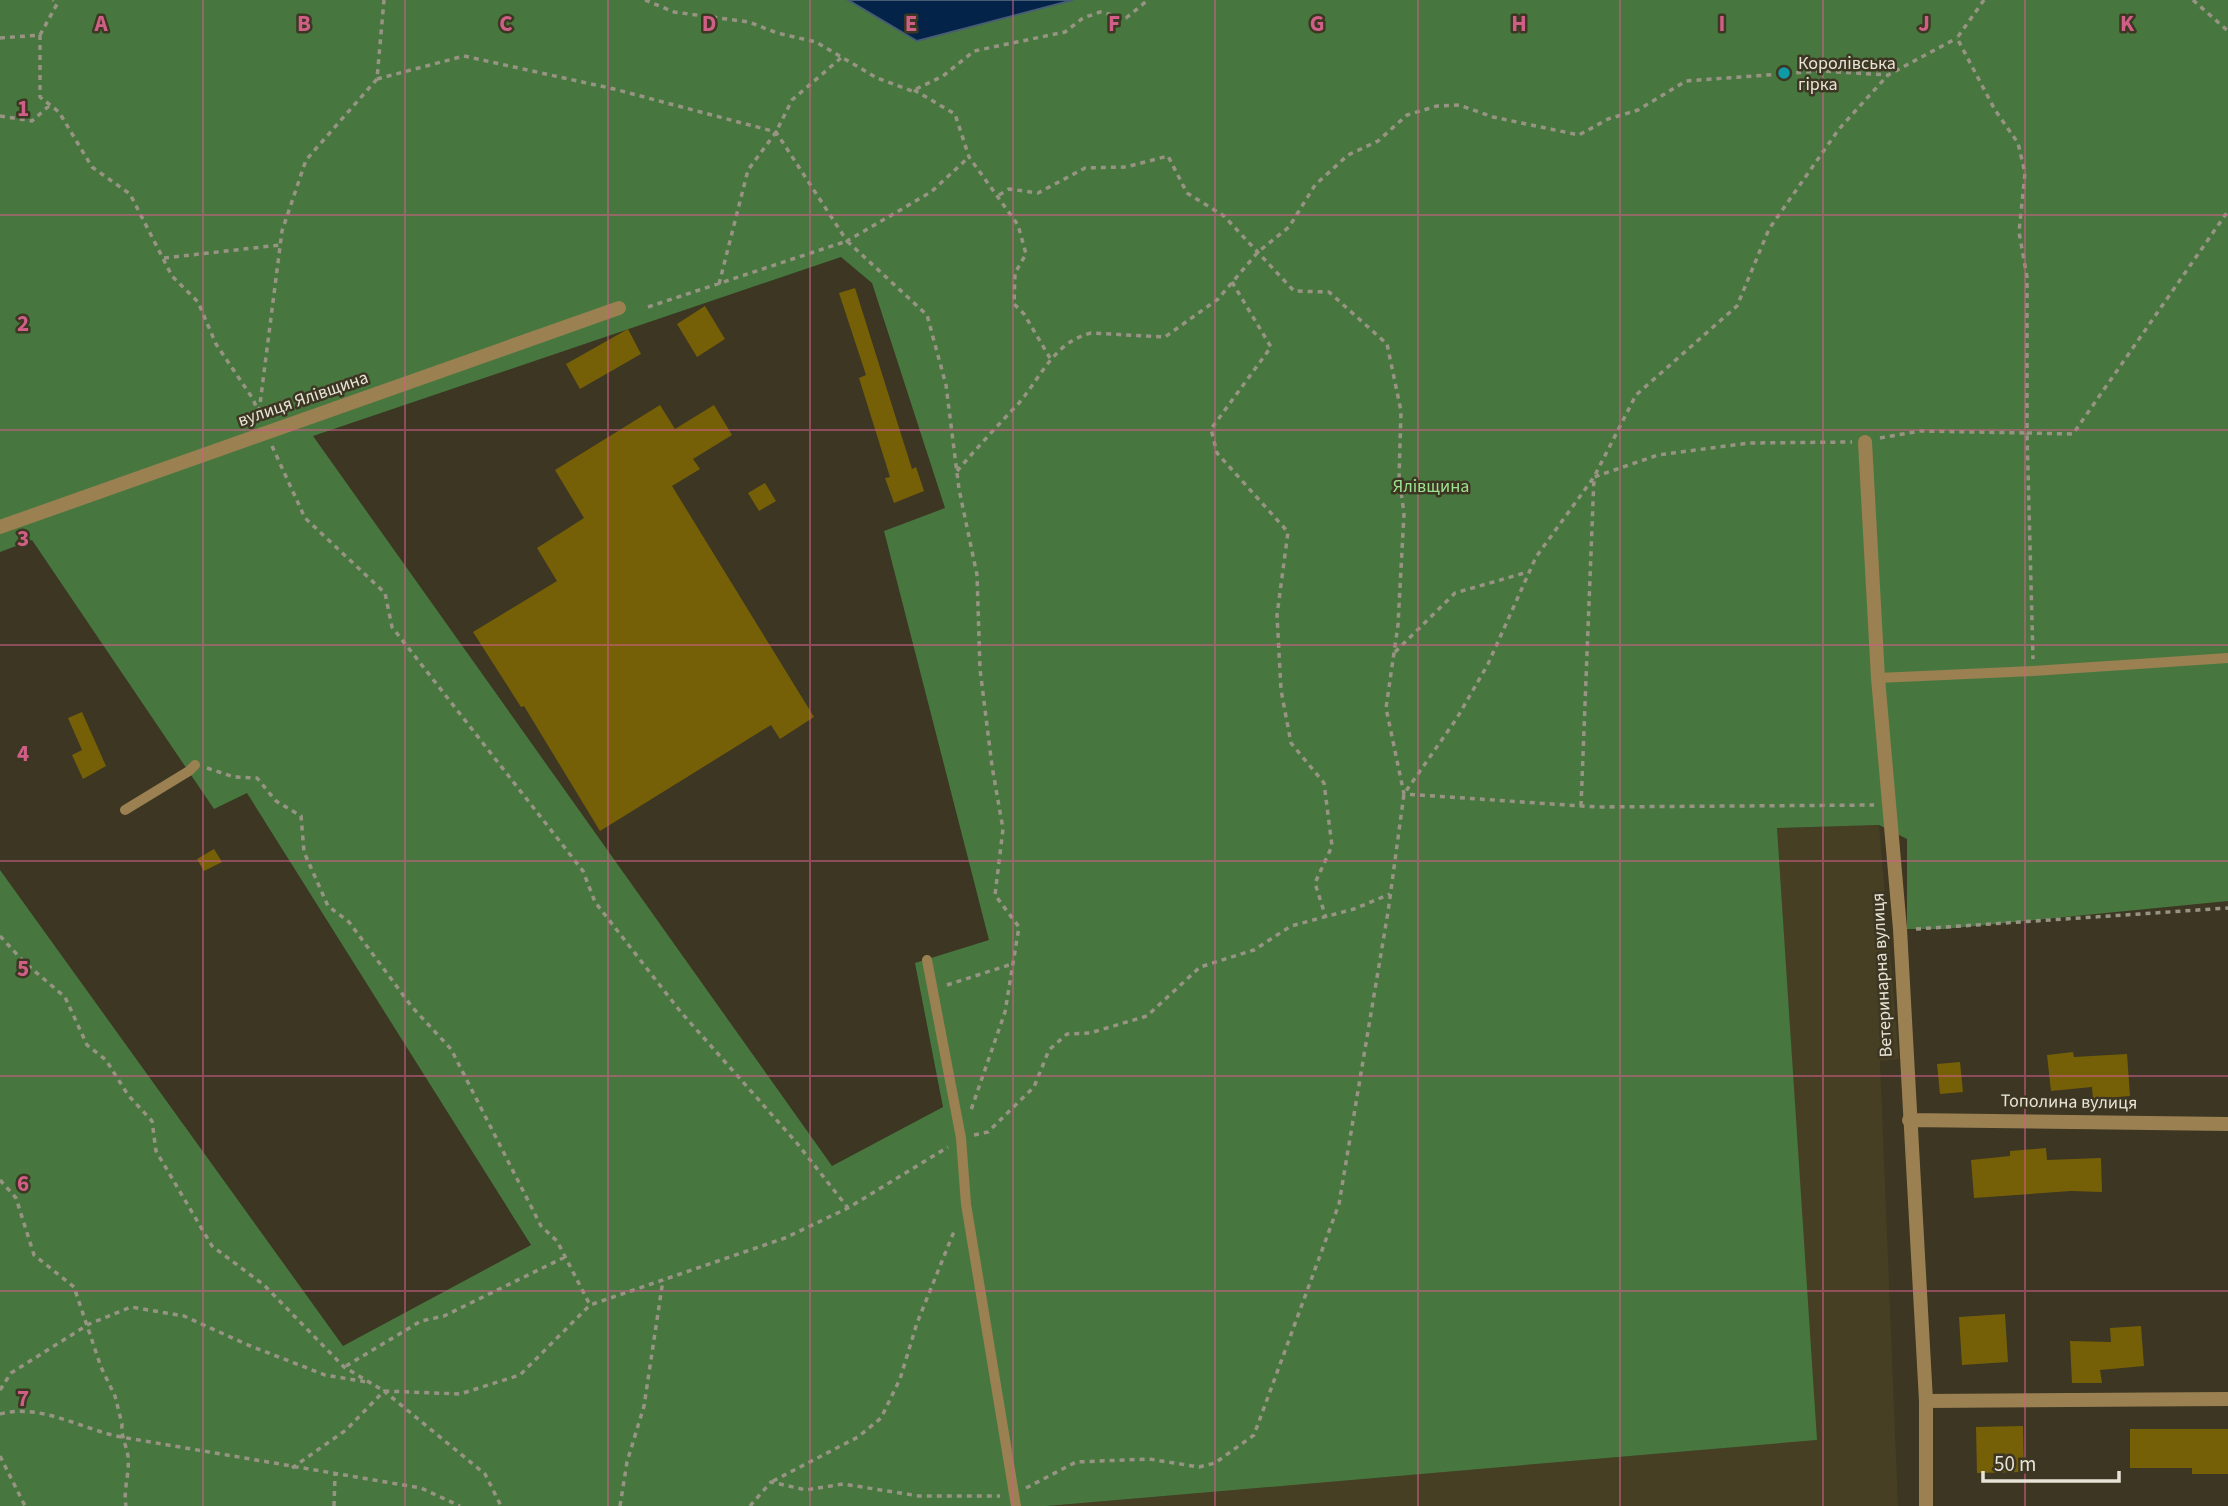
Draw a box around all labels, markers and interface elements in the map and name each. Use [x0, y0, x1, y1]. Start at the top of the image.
text: A [93, 7, 108, 40]
text: B [297, 7, 311, 40]
text: C [499, 7, 513, 40]
text: D [702, 7, 716, 40]
text: E [905, 7, 917, 40]
text: F [1108, 7, 1120, 40]
text: G [1310, 7, 1324, 40]
text: H [1511, 7, 1527, 40]
text: I [1719, 7, 1725, 40]
text: J [1918, 7, 1930, 40]
text: K [2120, 7, 2135, 40]
place label: Королівська гірка [1798, 51, 1896, 97]
marker: Королівська гірка [1776, 65, 1792, 81]
text: 1 [17, 92, 29, 125]
text: 2 [17, 307, 29, 340]
street label: вулиця Ялівщина [234, 365, 372, 433]
park label: Ялівщина [1393, 474, 1469, 499]
text: 3 [17, 522, 29, 555]
text: 4 [17, 737, 29, 770]
street label: Ветеринарна вулиця [1865, 892, 1899, 1058]
text: 5 [17, 952, 29, 985]
street label: Тополина вулиця [2000, 1088, 2138, 1116]
text: 6 [17, 1167, 29, 1200]
text: 7 [17, 1382, 29, 1415]
scale bar [1983, 1440, 2120, 1484]
text: 50 m [1994, 1449, 2036, 1479]

